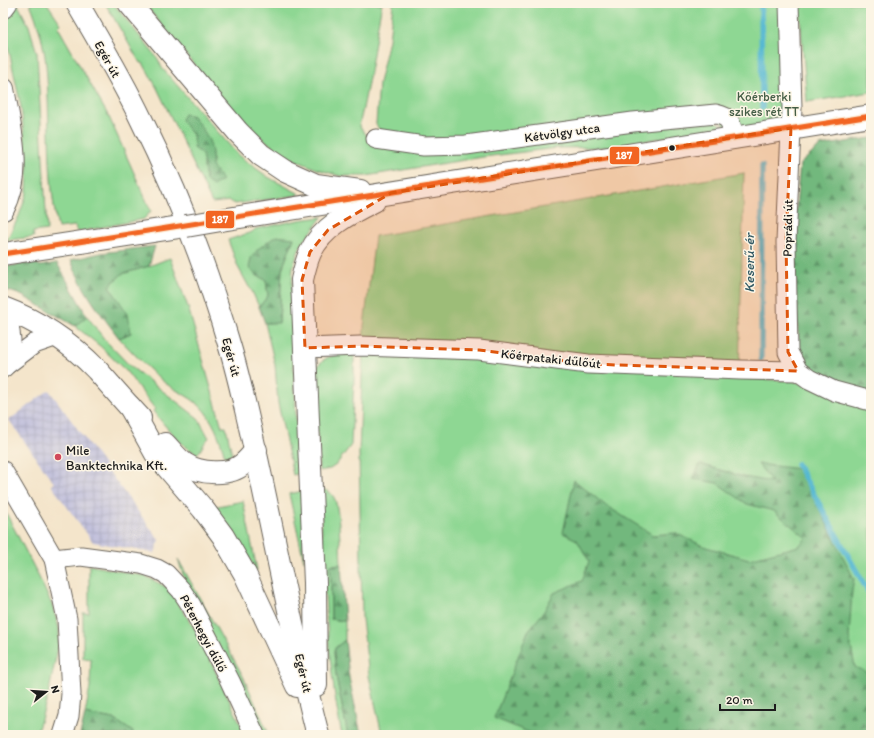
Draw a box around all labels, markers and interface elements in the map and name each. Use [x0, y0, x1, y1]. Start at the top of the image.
street label: Egér út [91, 38, 124, 80]
park label: Kőérberki szikes rét TT [729, 89, 800, 119]
street label: Kétvölgy utca [523, 120, 601, 145]
unlabelled marker [667, 143, 677, 153]
line badge: 187 [609, 146, 640, 165]
text: 187 [616, 149, 633, 162]
street label: Poprádi út [779, 199, 796, 257]
line badge: 187 [205, 210, 235, 229]
text: 187 [212, 213, 229, 226]
water label: Keserű-ér [741, 232, 758, 293]
street label: Egér út [219, 336, 244, 378]
street label: Kőérpataki dűlőút [500, 346, 602, 371]
place label: Mile Banktechnika Kft. [66, 443, 167, 473]
marker: Mile Banktechnika Kft. [53, 452, 63, 462]
street label: Péterhegyi dűlő [177, 592, 230, 675]
street label: Egér út [292, 652, 315, 694]
north arrow [26, 672, 66, 712]
text: N [48, 684, 62, 695]
scale bar [720, 686, 775, 712]
text: 20 m [726, 693, 753, 707]

